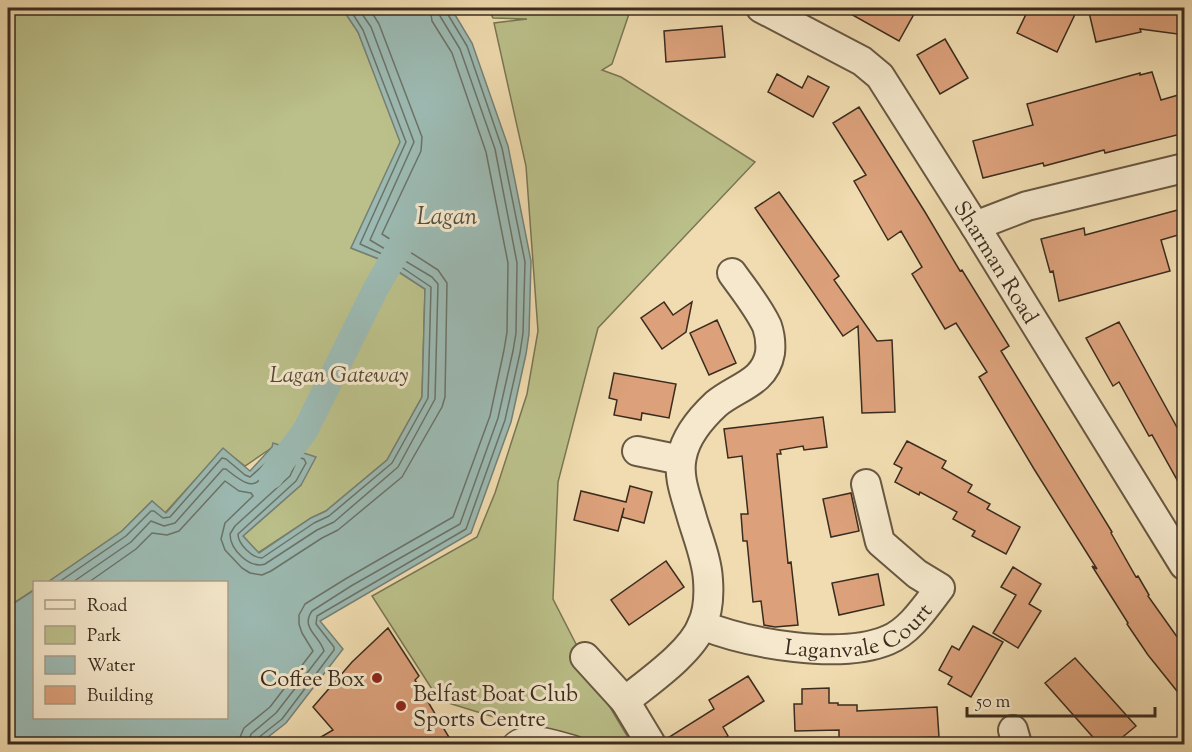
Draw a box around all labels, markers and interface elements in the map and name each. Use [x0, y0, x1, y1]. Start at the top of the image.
street label: Sharman Road [944, 195, 1045, 331]
water label: Lagan [416, 201, 478, 235]
park label: Lagan Gateway [269, 361, 409, 393]
legend [33, 581, 228, 719]
text: Road [87, 594, 127, 620]
street label: Laganvale Court [783, 597, 942, 668]
text: Park [87, 624, 122, 650]
text: Water [87, 654, 136, 680]
place label: Coffee Box [260, 665, 365, 697]
marker: Coffee Box [370, 671, 384, 685]
place label: Belfast Boat Club Sports Centre [413, 680, 578, 737]
scale bar [967, 680, 1154, 718]
text: Building [87, 684, 153, 710]
text: 50 m [975, 690, 1011, 716]
marker: Belfast Boat Club Sports Centre [394, 699, 408, 713]

